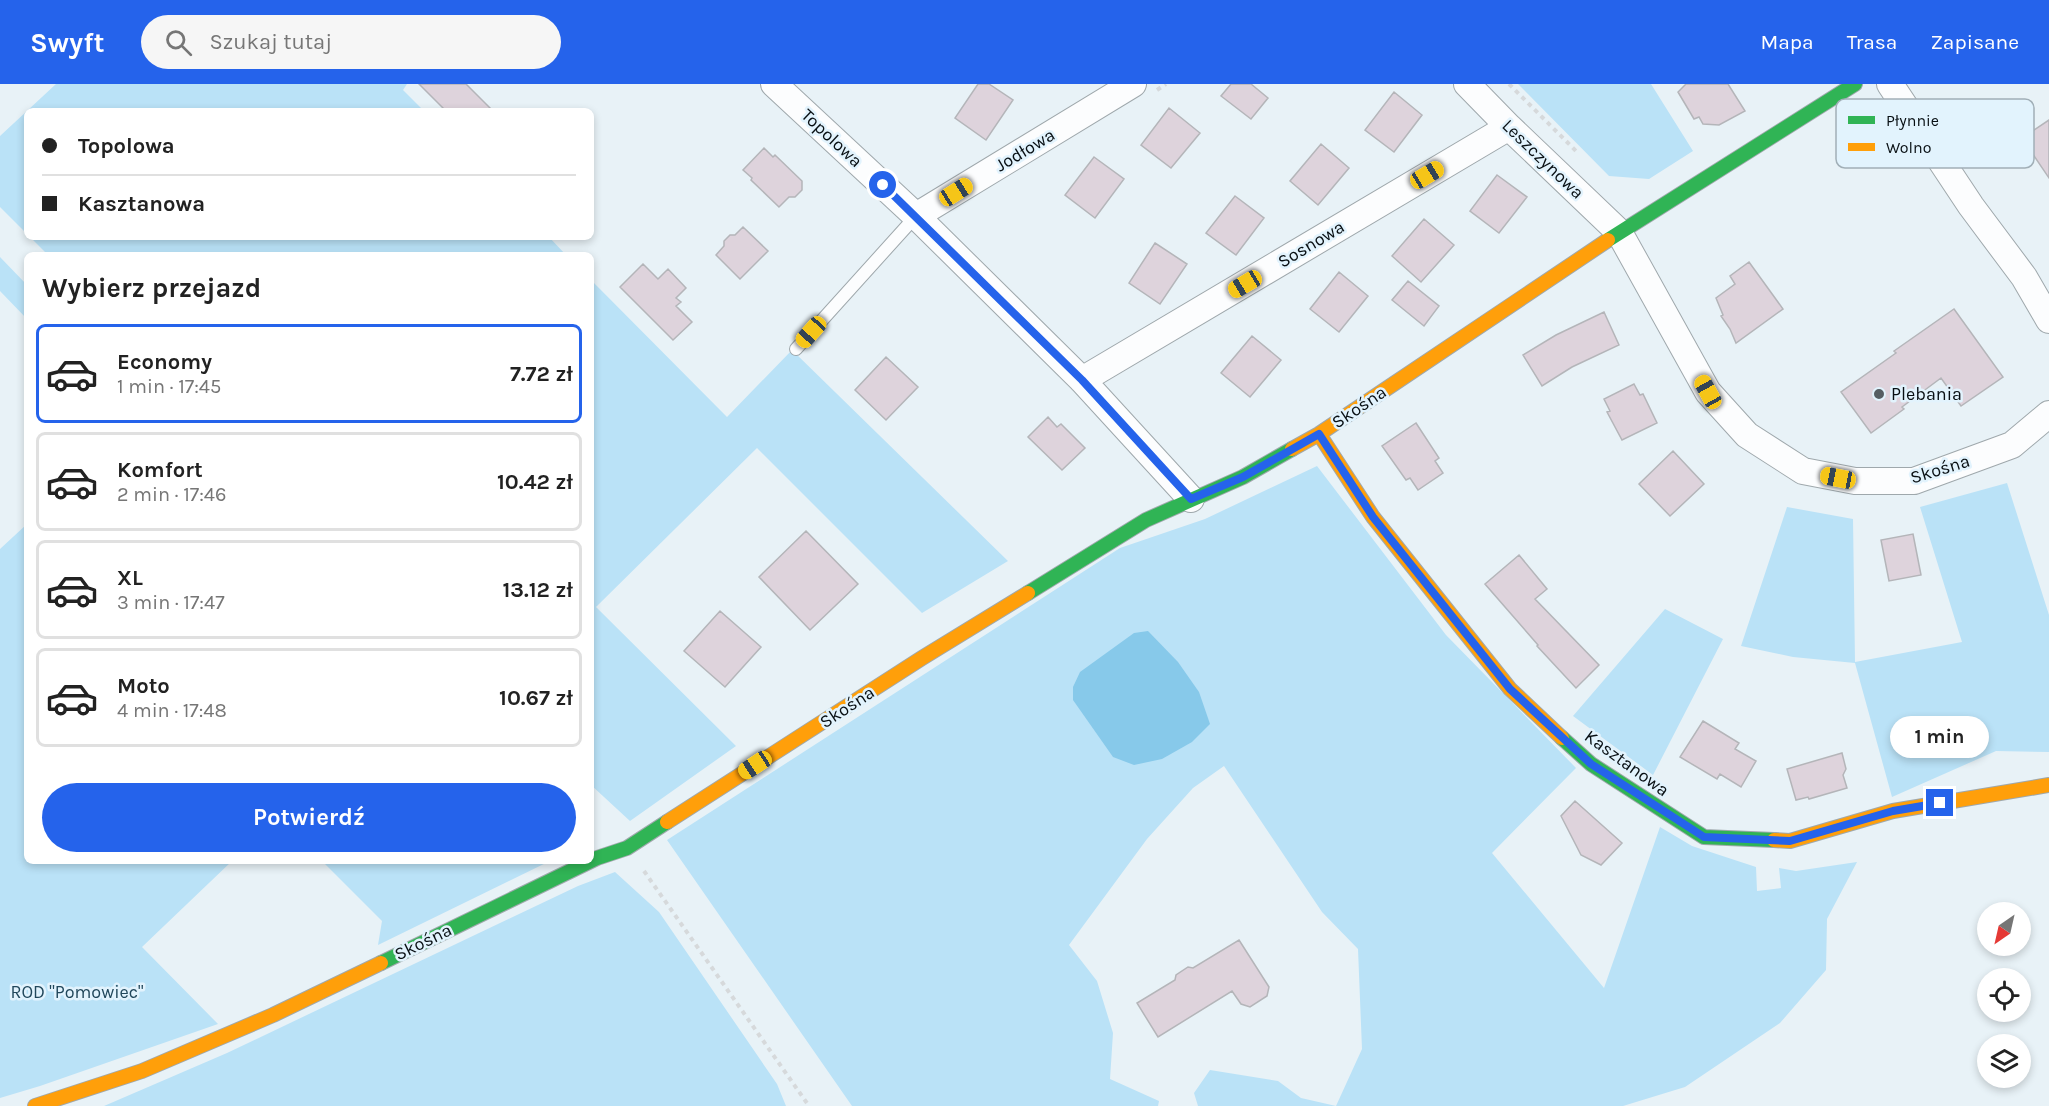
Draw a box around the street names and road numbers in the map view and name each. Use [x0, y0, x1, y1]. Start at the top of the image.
street label: Topolowa [797, 104, 867, 172]
street label: Leszczynowa [1497, 114, 1589, 204]
street label: Jodłowa [991, 124, 1059, 176]
street label: Sosnowa [1274, 216, 1348, 272]
street label: Skośna [1328, 381, 1390, 433]
street label: Skośna [1908, 450, 1972, 488]
street label: Skośna [815, 681, 879, 733]
street label: Kasztanowa [1580, 725, 1674, 801]
street label: Skośna [391, 919, 455, 965]

